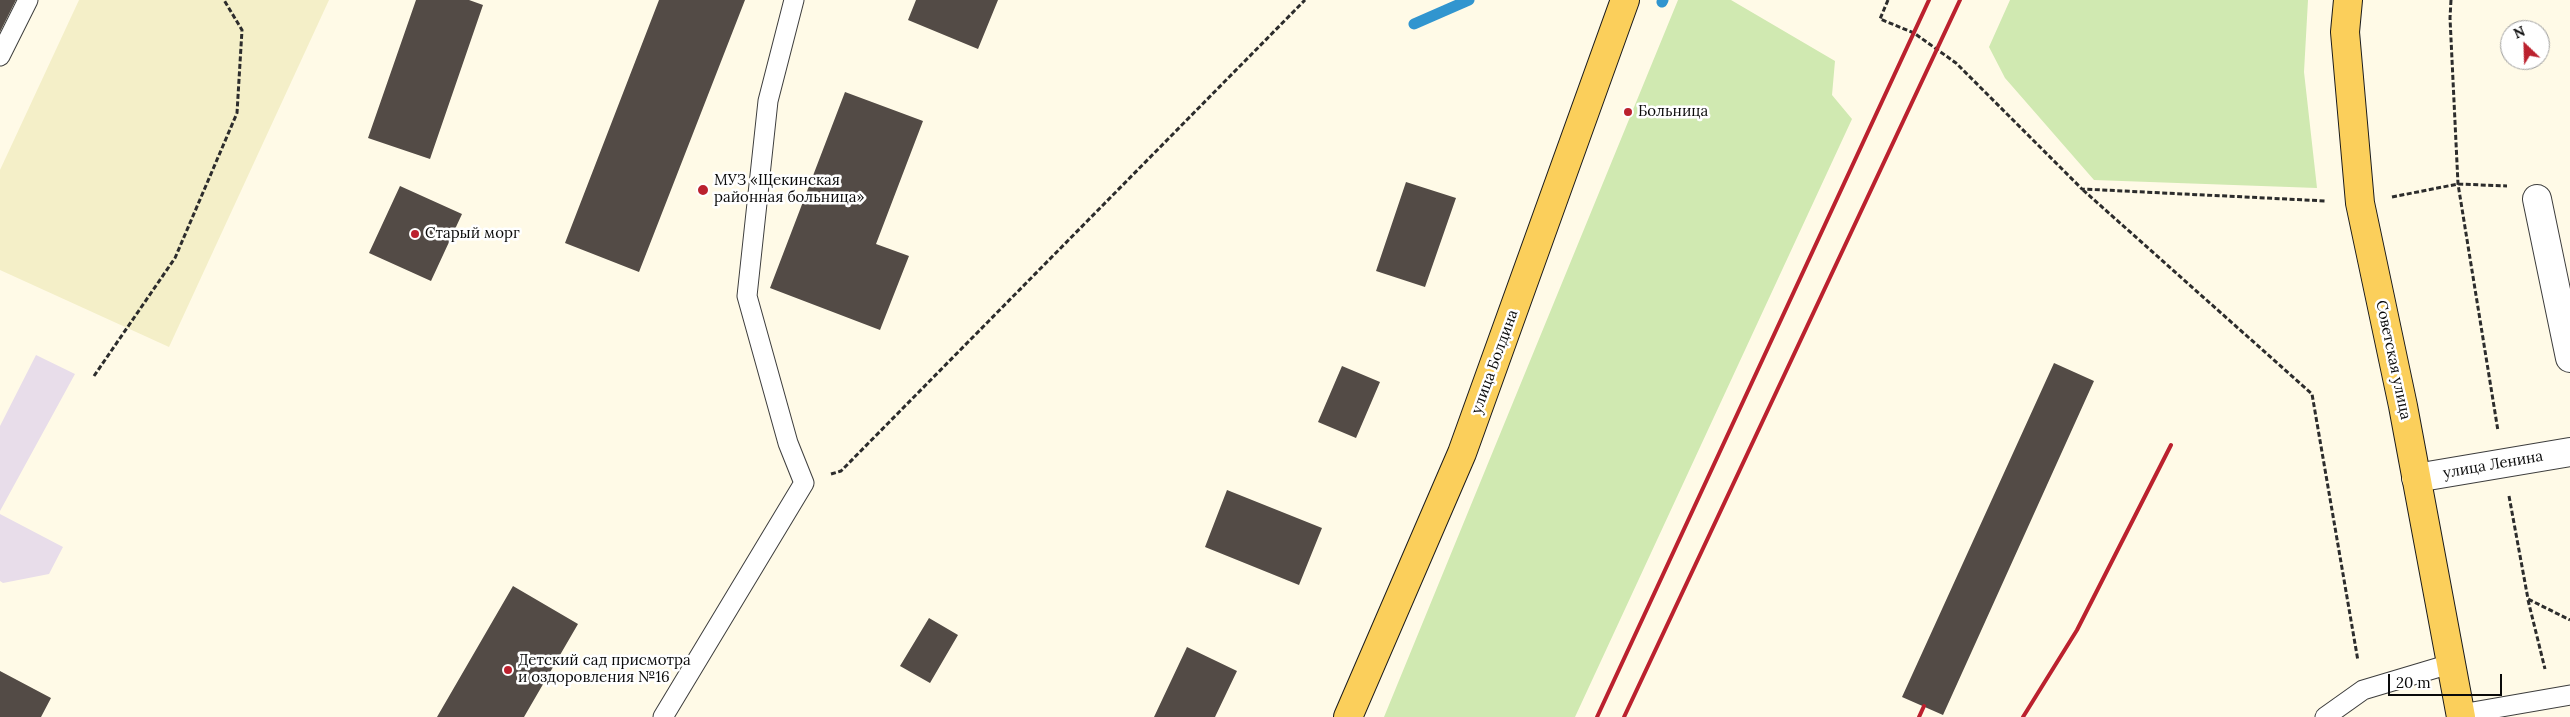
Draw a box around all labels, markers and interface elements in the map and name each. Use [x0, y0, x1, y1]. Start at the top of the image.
north arrow [2500, 20, 2550, 70]
text: N [2511, 22, 2528, 43]
place label: Больница [1638, 103, 1708, 121]
marker: Больница [1622, 106, 1634, 118]
place label: МУЗ «Щекинская районная больница» [714, 172, 864, 207]
marker: МУЗ «Щекинская районная больница» [696, 183, 710, 197]
place label: Старый морг [425, 225, 519, 243]
marker: Старый морг [409, 228, 421, 240]
street label: Советская улица [2372, 299, 2414, 421]
street label: улица Болдина [1468, 308, 1522, 416]
street label: улица Ленина [2442, 447, 2544, 483]
place label: Детский сад присмотра и оздоровления №16 [518, 652, 691, 687]
marker: Детский сад присмотра и оздоровления №16 [502, 664, 514, 676]
scale bar [2390, 664, 2504, 696]
text: 20 m [2396, 673, 2431, 692]

